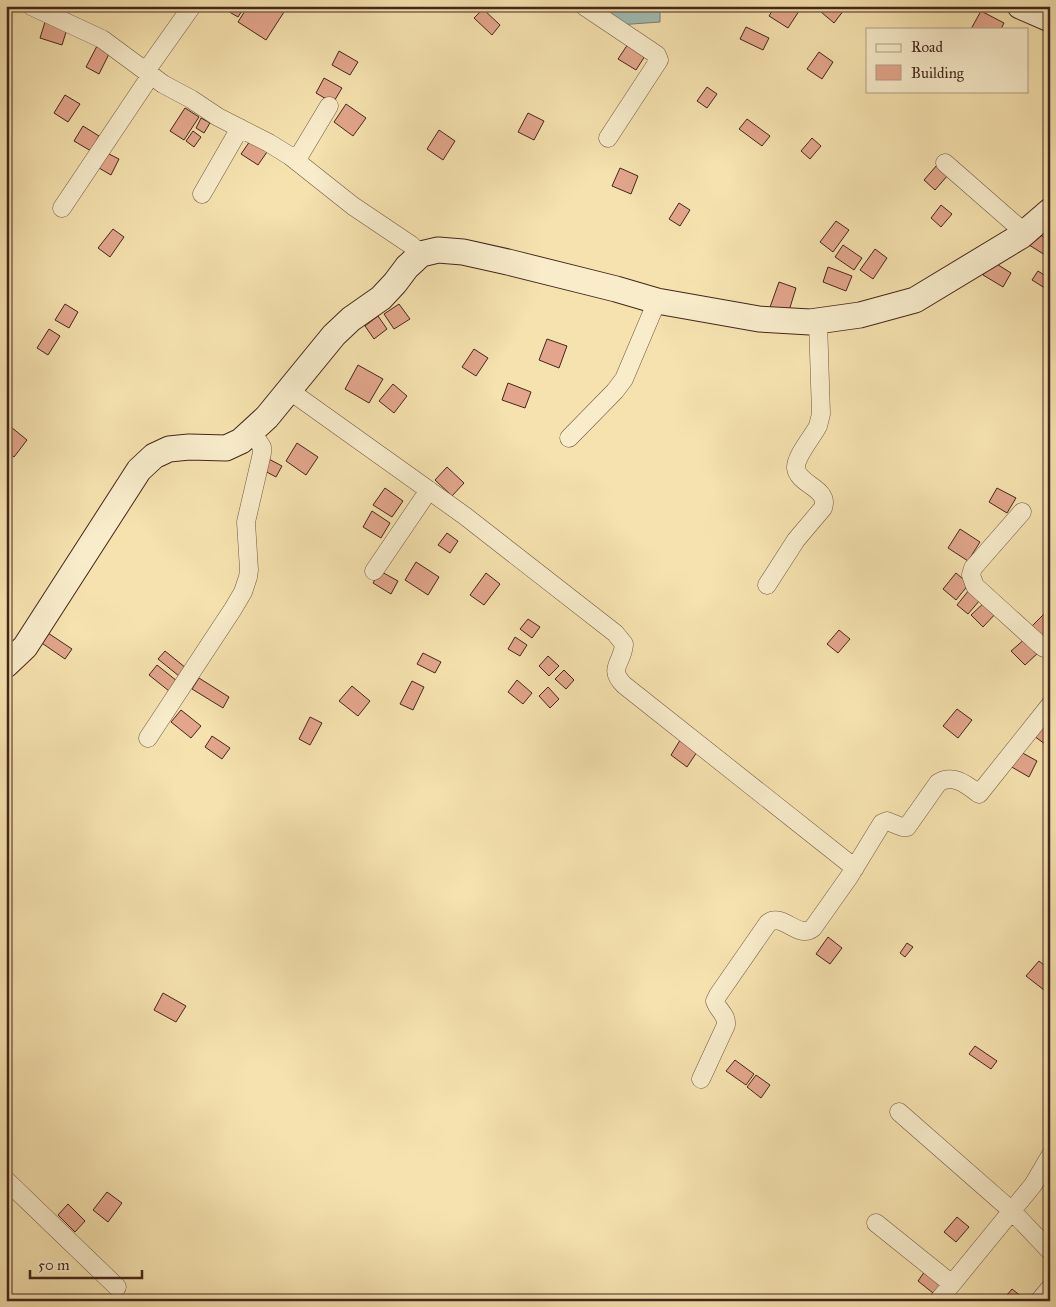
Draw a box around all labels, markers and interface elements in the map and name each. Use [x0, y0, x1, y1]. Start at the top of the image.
legend [866, 28, 1028, 92]
text: Road [911, 38, 943, 56]
text: Building [911, 64, 965, 82]
scale bar [30, 1247, 142, 1279]
text: 50 m [38, 1256, 70, 1274]

